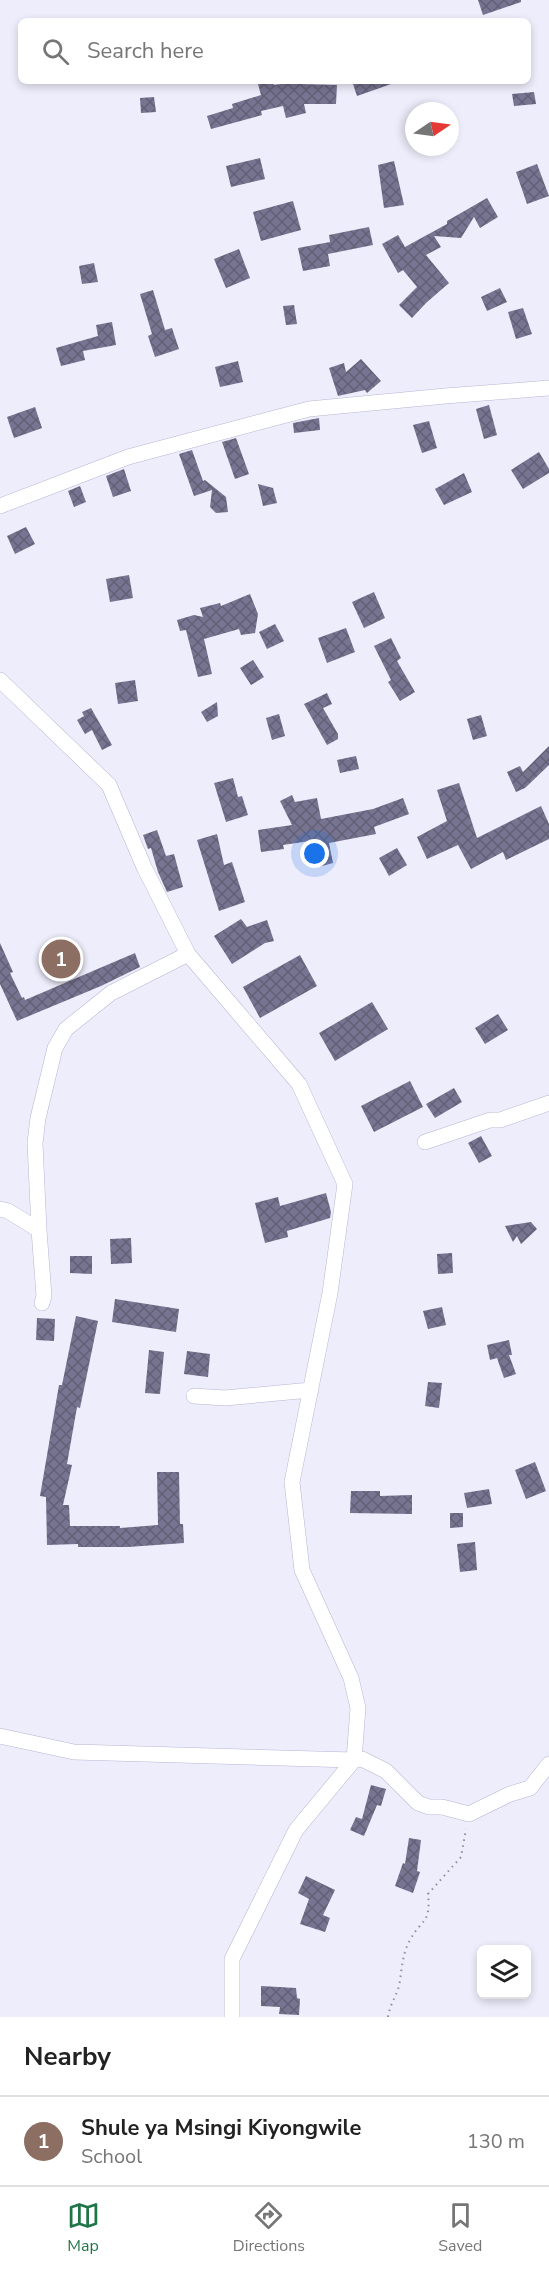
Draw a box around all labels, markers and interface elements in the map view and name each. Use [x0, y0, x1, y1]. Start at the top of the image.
search box [18, 18, 531, 84]
icon: search [39, 35, 72, 68]
text: Search here [87, 36, 204, 66]
north arrow [405, 102, 459, 156]
your location [300, 839, 329, 868]
pin: 1 [42, 936, 80, 982]
map controls [477, 1945, 531, 1999]
button: layers [477, 1945, 531, 1999]
text: Nearby [24, 2039, 111, 2074]
text: Shule ya Msingi Kiyongwile [81, 2113, 361, 2143]
text: 1 [38, 2128, 50, 2155]
text: 130 m [467, 2128, 525, 2155]
text: School [81, 2143, 142, 2170]
tab: Map [67, 2199, 100, 2257]
tab: Directions [233, 2199, 305, 2257]
tab: Saved [438, 2199, 482, 2257]

